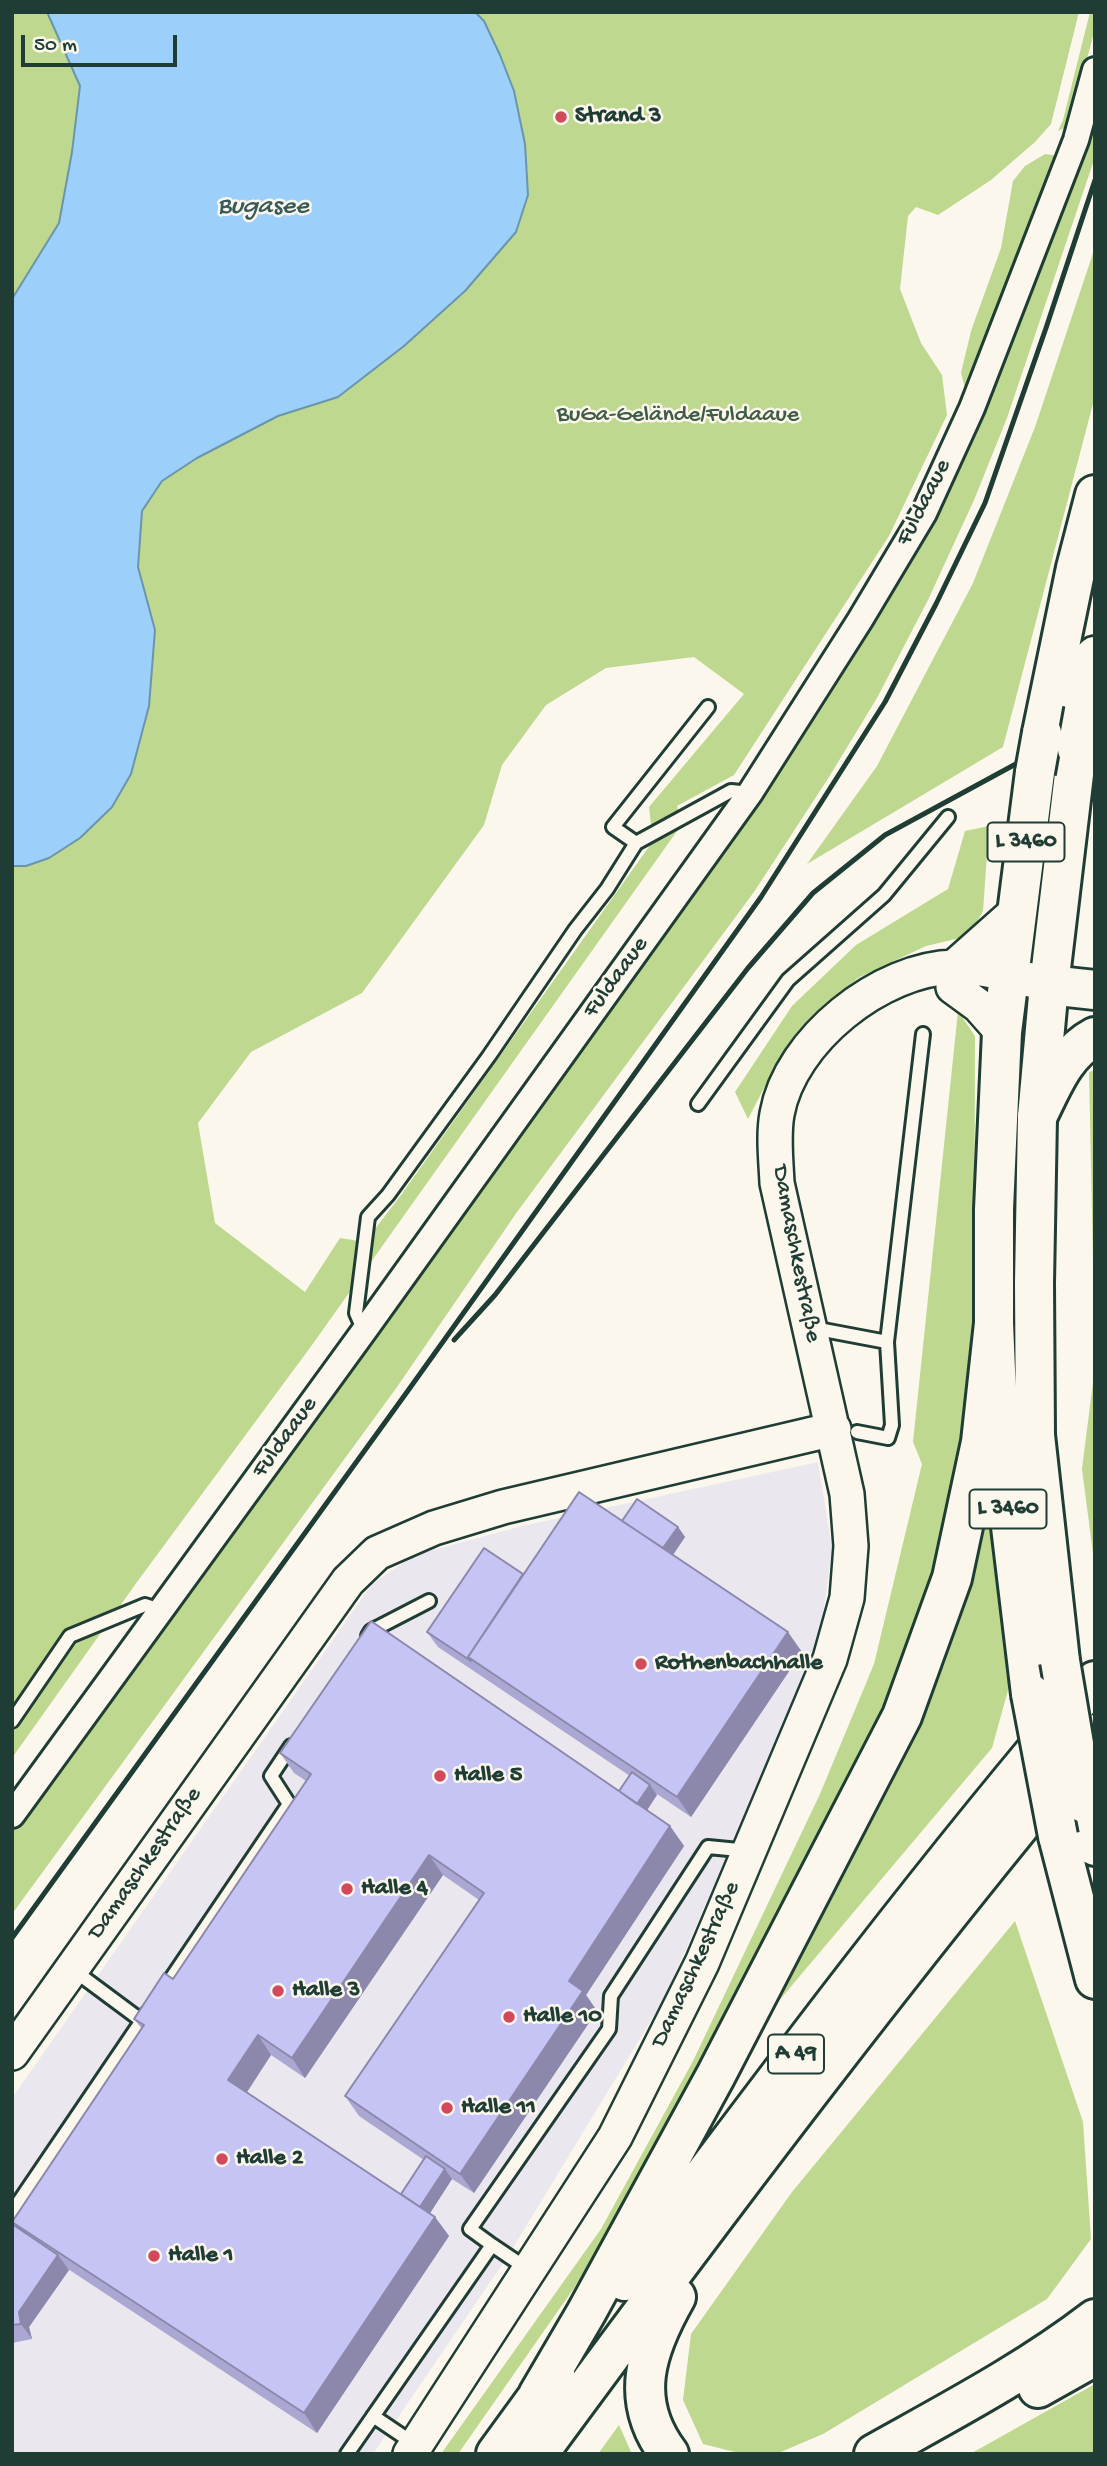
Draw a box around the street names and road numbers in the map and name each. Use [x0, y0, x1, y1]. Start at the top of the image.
street label: Fuldaaue [891, 455, 959, 551]
road number: L 3460 [988, 822, 1064, 862]
street label: Fuldaaue [578, 932, 656, 1024]
street label: Damaschkestraße [764, 1163, 826, 1345]
street label: Fuldaaue [247, 1392, 325, 1484]
road number: L 3460 [970, 1490, 1046, 1528]
street label: Damaschkestraße [83, 1782, 209, 1946]
street label: Damaschkestraße [646, 1877, 748, 2053]
road number: A 49 [768, 2035, 824, 2074]

